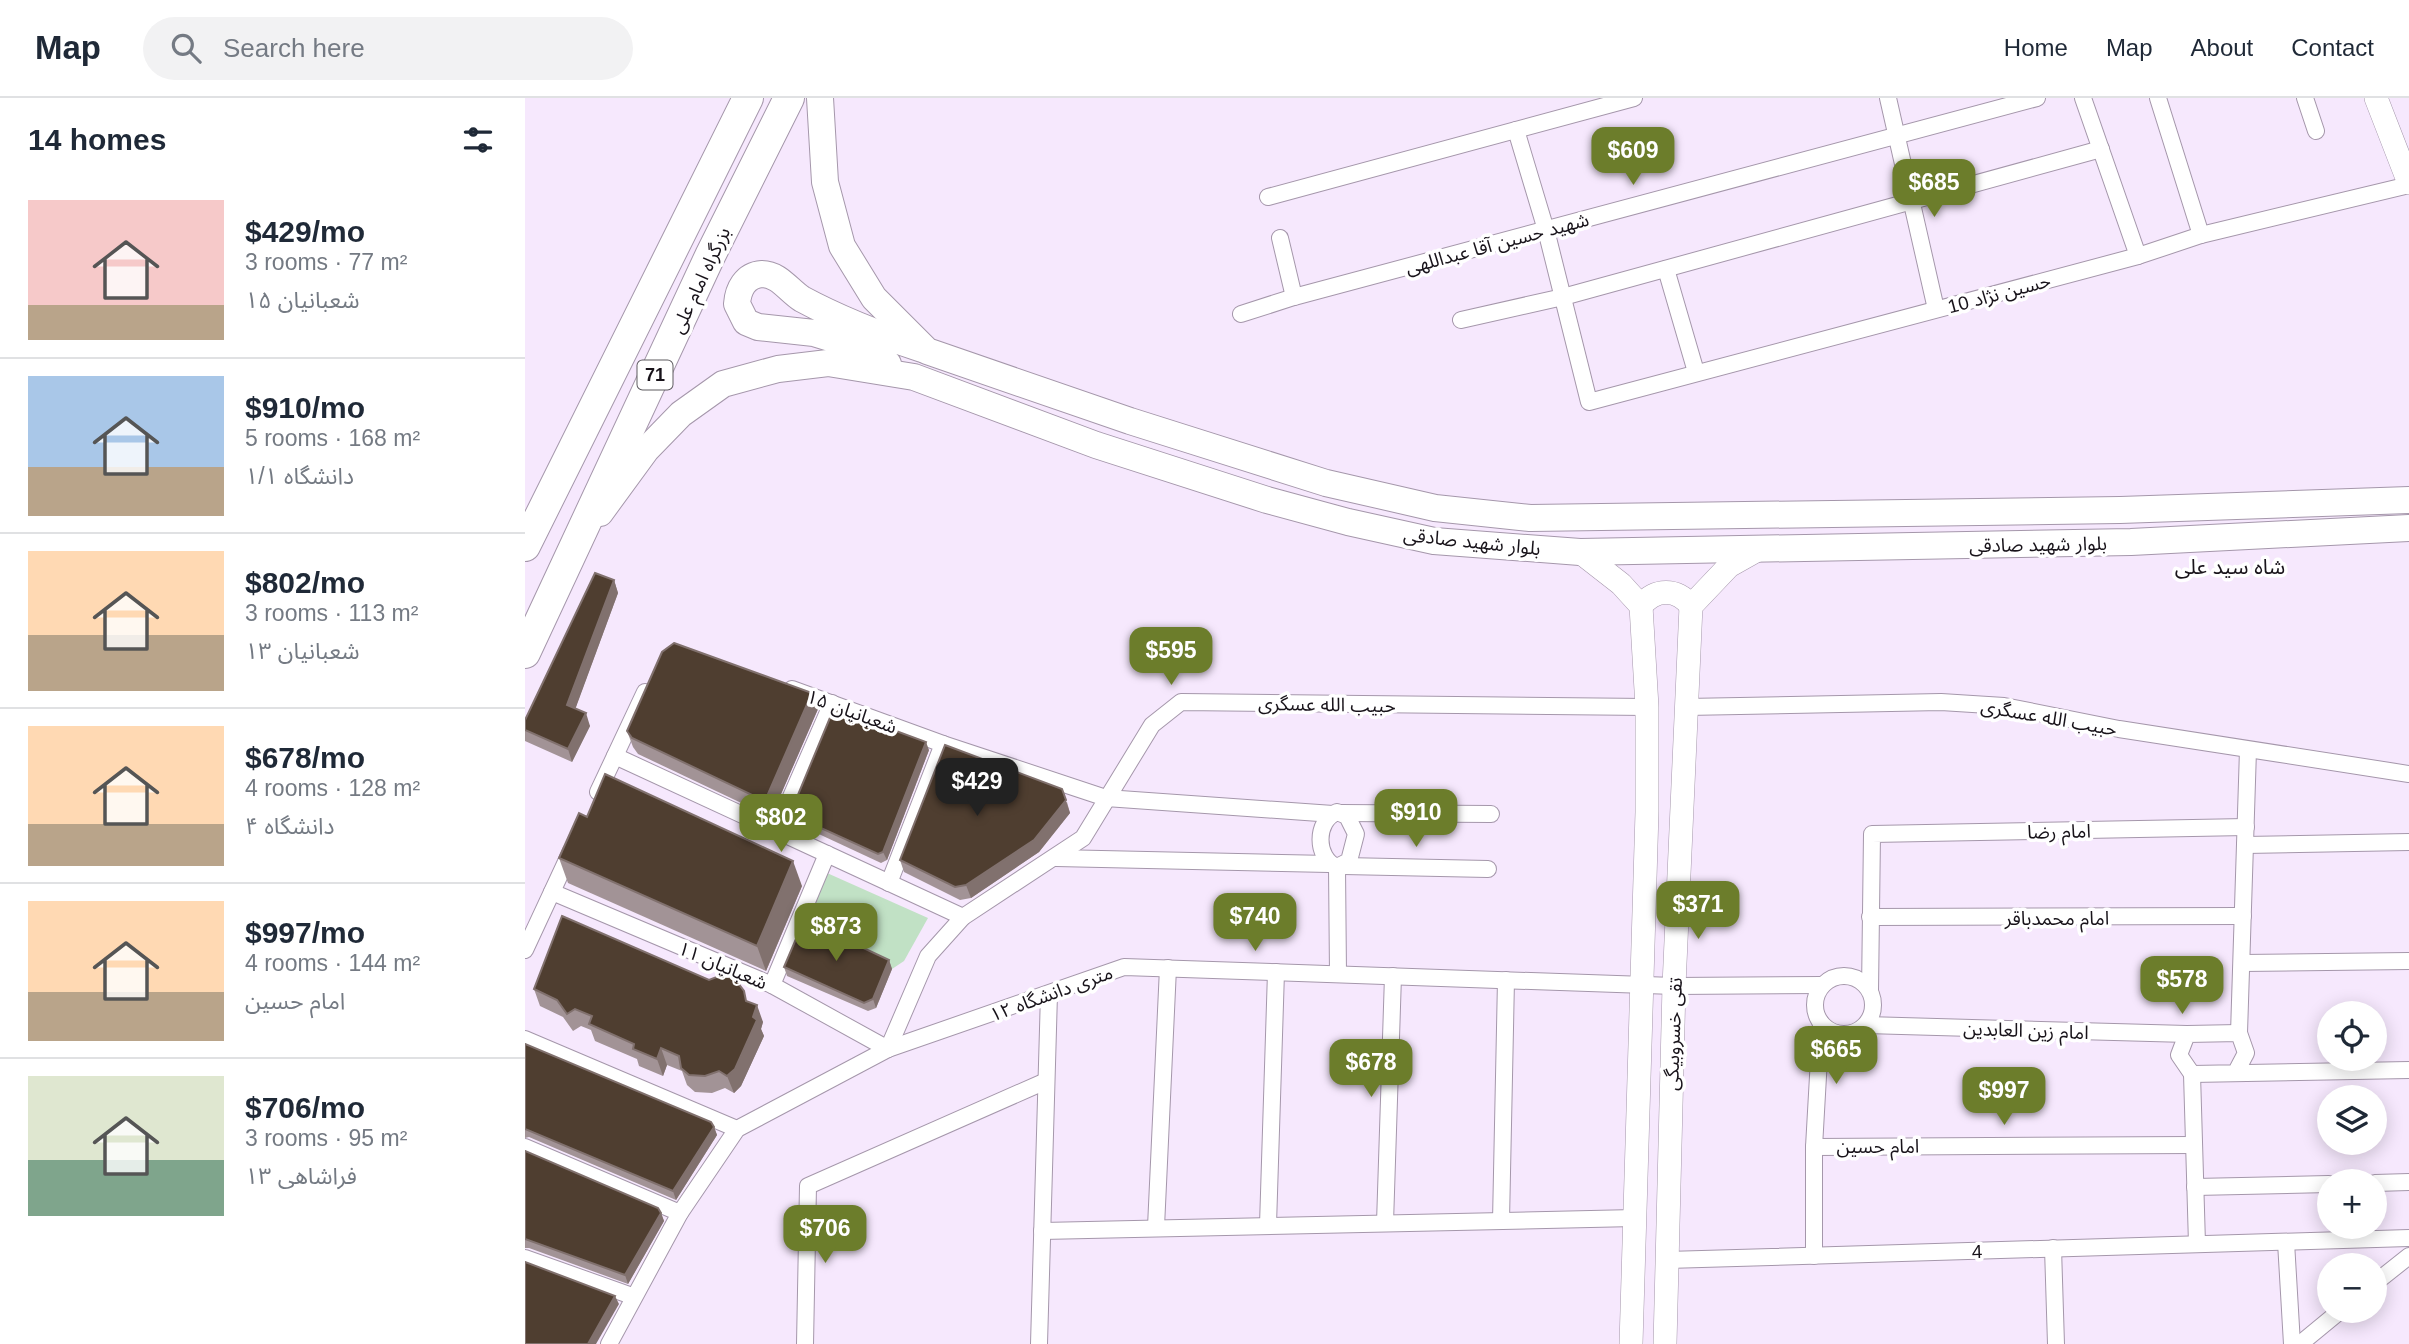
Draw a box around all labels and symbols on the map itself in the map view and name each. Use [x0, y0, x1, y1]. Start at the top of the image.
pin: $609 [1592, 127, 1674, 187]
pin: $685 [1893, 159, 1975, 219]
street label: شهید حسین آقا عبداللهی [1403, 209, 1592, 279]
street label: بزرگراه امام علی [667, 224, 738, 338]
street label: حسین نژاد 10 [1945, 270, 2053, 318]
road number: 71 [638, 360, 673, 390]
street label: بلوار شهید صادقی [1402, 524, 1542, 560]
street label: بلوار شهید صادقی [1969, 533, 2107, 557]
district label: شاه سید علی [2175, 555, 2285, 579]
pin: $595 [1130, 628, 1212, 687]
street label: شعبانیان ۱۵ [804, 685, 900, 738]
street label: حبیب الله عسگری [1258, 693, 1396, 717]
street label: حبیب الله عسگری [1979, 695, 2119, 741]
pin: $429 [936, 758, 1018, 818]
pin: $910 [1375, 790, 1457, 849]
pin: $802 [740, 794, 822, 854]
street label: امام رضا [2027, 820, 2091, 847]
pin: $371 [1657, 882, 1739, 941]
pin: $740 [1214, 894, 1296, 953]
pin: $873 [795, 904, 877, 963]
street label: امام محمدباقر [2004, 908, 2109, 933]
street label: شعبانیان ۱۱ [675, 937, 770, 994]
pin: $578 [2141, 956, 2223, 1016]
street label: ۱۲ متری دانشگاه [987, 962, 1116, 1026]
street label: تقی خسروبیگی [1661, 977, 1687, 1091]
street label: امام زین العابدین [1963, 1018, 2089, 1047]
pin: $665 [1795, 1026, 1877, 1086]
pin: $678 [1330, 1040, 1412, 1099]
pin: $997 [1963, 1068, 2045, 1127]
street label: امام حسین [1837, 1136, 1919, 1161]
pin: $706 [784, 1206, 866, 1265]
street label: 4 [1971, 1241, 1983, 1262]

